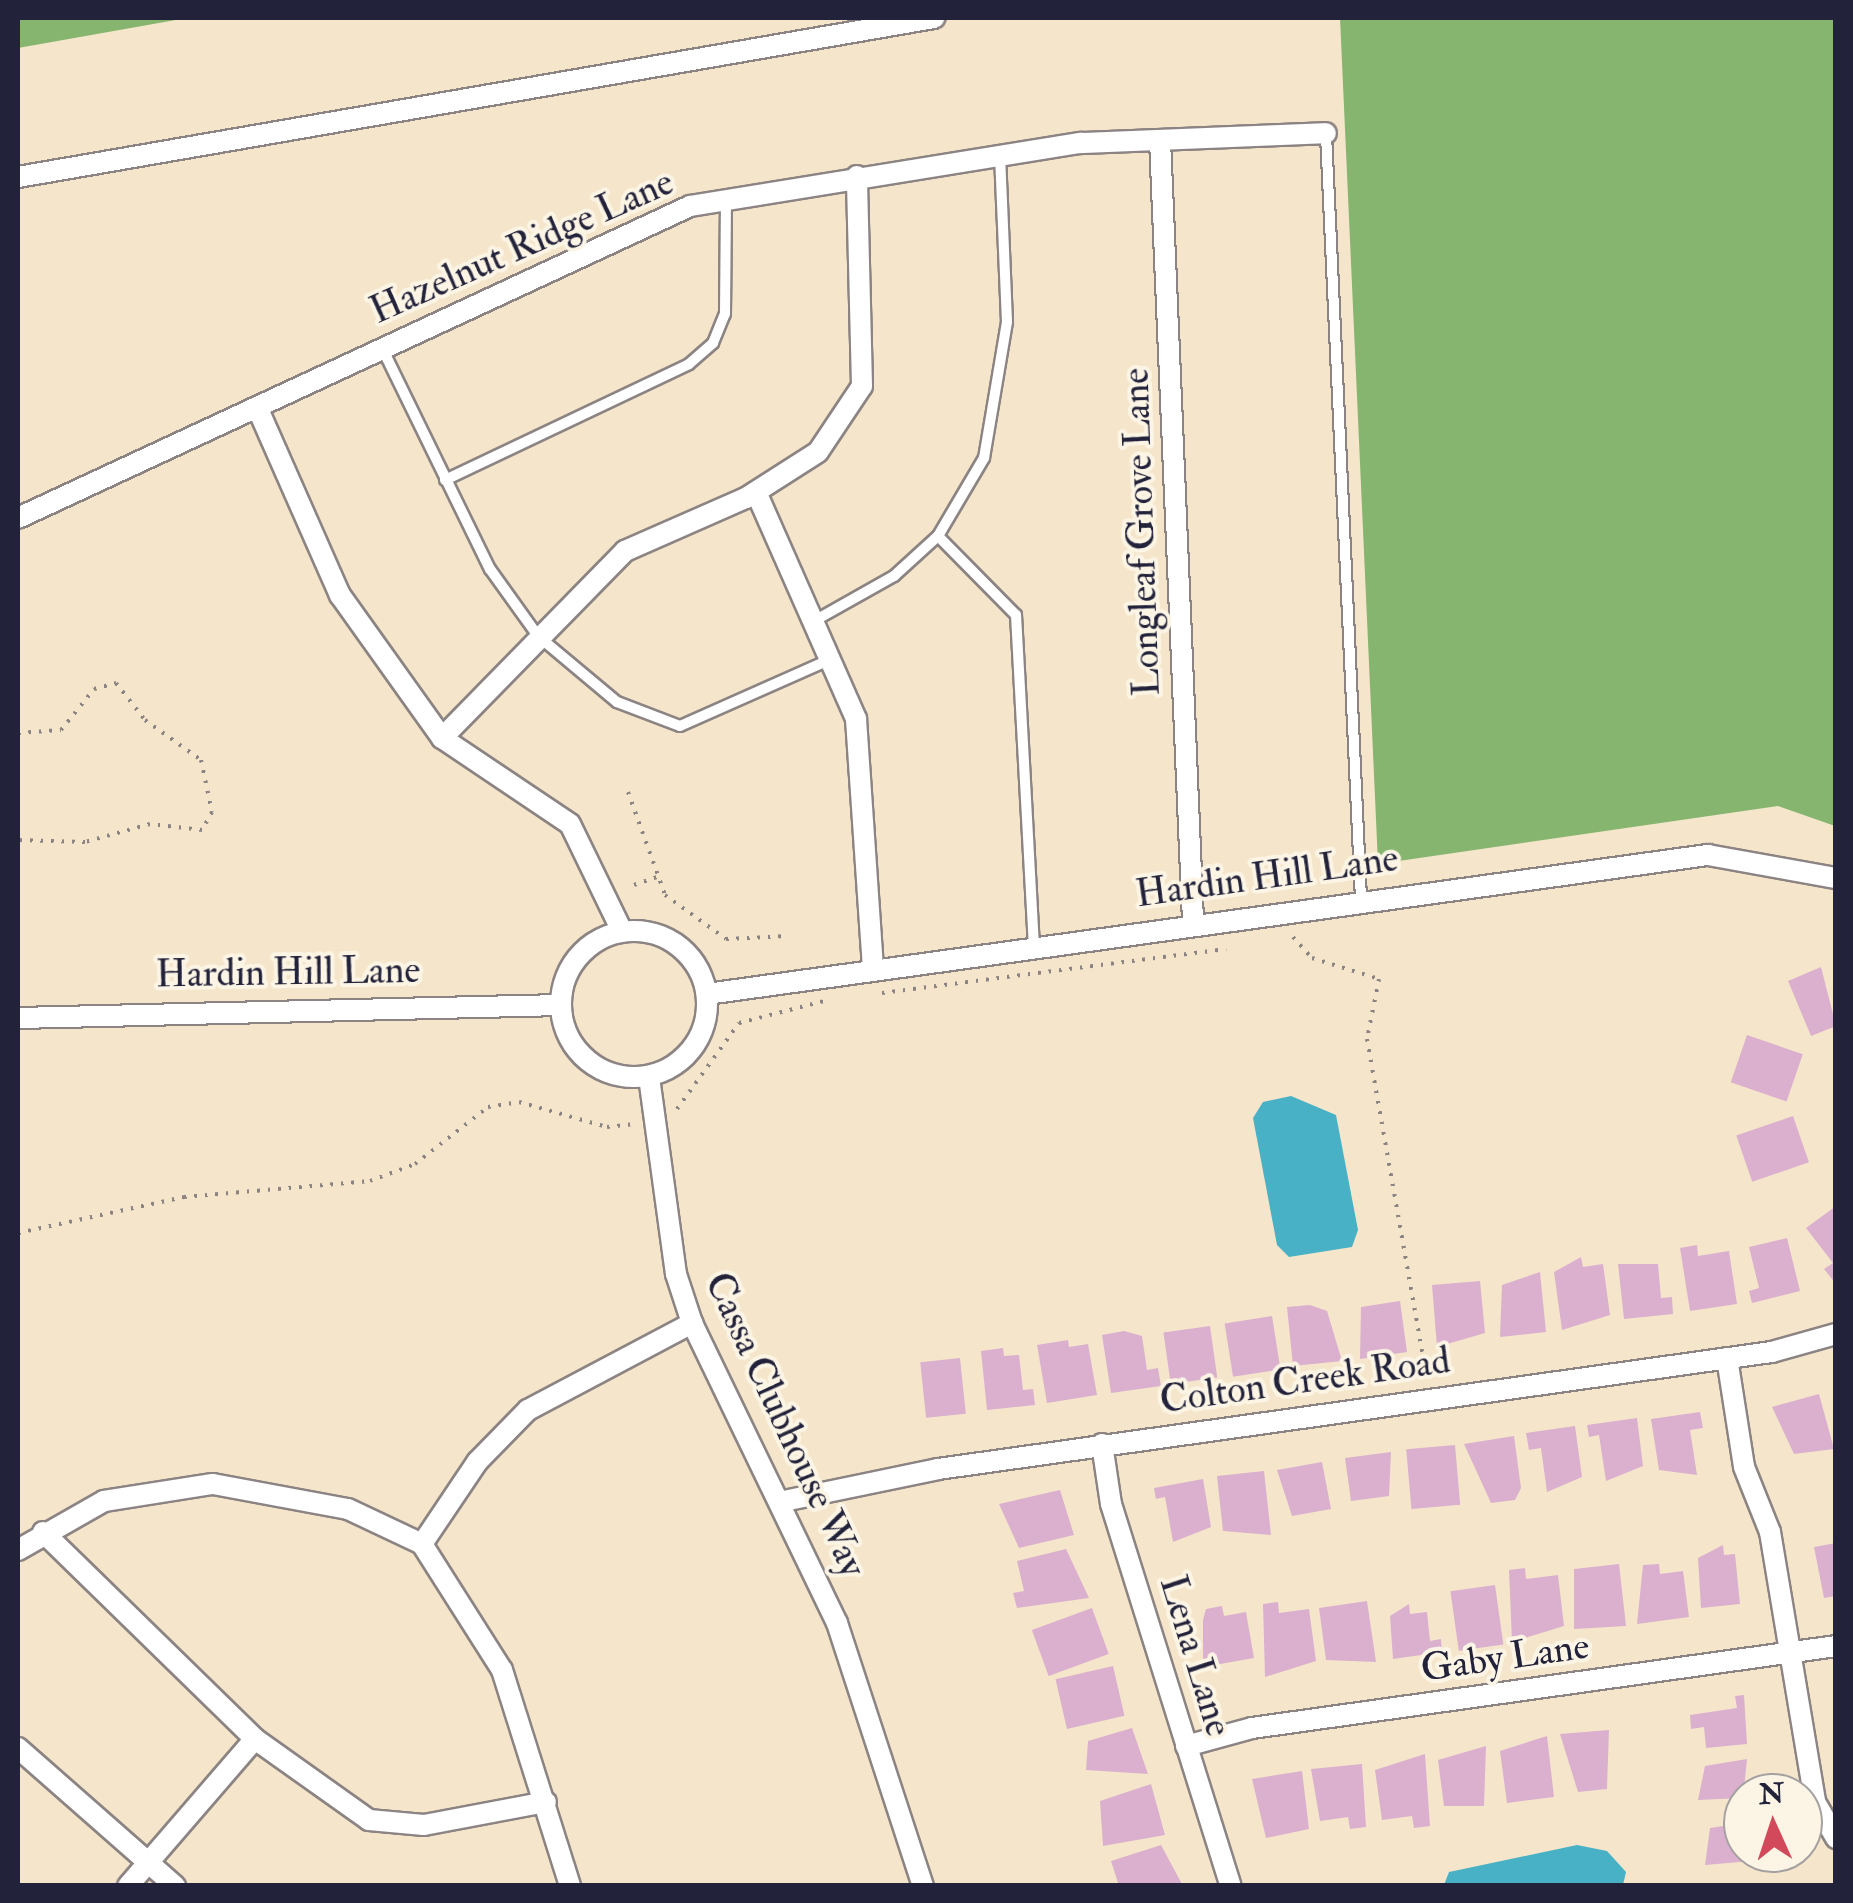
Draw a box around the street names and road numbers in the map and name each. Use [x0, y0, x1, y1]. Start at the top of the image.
street label: Hazelnut Ridge Lane [363, 160, 681, 334]
street label: Longleaf Grove Lane [1113, 367, 1171, 697]
street label: Hardin Hill Lane [1133, 836, 1401, 918]
street label: Hardin Hill Lane [155, 948, 421, 998]
street label: Cassa Clubhouse Way [695, 1266, 875, 1584]
street label: Colton Creek Road [1157, 1338, 1453, 1424]
street label: Lena Lane [1149, 1570, 1241, 1742]
street label: Gaby Lane [1418, 1624, 1592, 1692]

